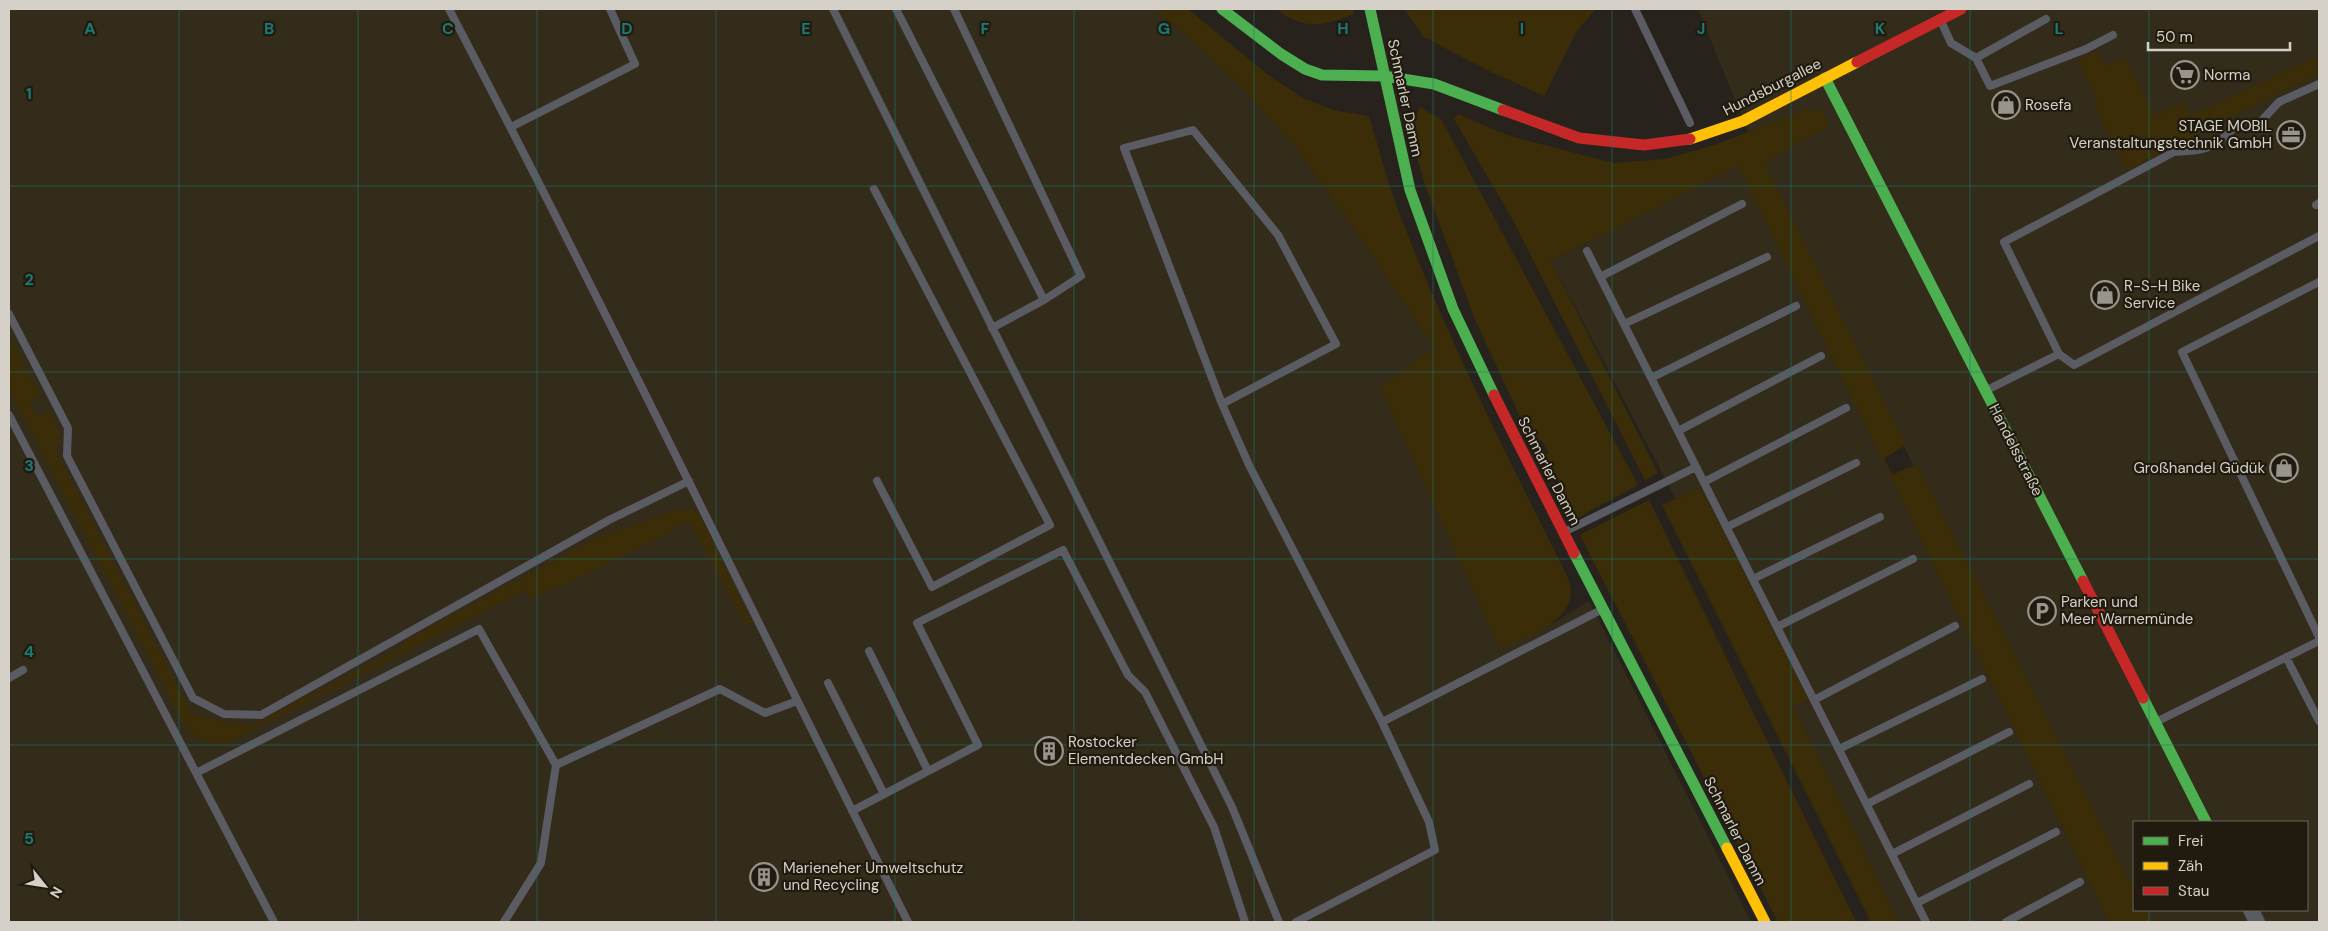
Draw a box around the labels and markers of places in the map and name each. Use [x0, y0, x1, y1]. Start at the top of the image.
supermarket icon: Norma [2170, 60, 2200, 90]
place label: Norma [2204, 65, 2250, 85]
shop icon: Rosefa [1991, 90, 2021, 120]
place label: Rosefa [2025, 95, 2071, 115]
place label: STAGE MOBIL Veranstaltungstechnik GmbH [2069, 116, 2272, 153]
office icon: STAGE MOBIL Veranstaltungstechnik GmbH [2276, 120, 2306, 150]
place label: R-S-H Bike Service [2124, 276, 2200, 313]
shop icon: R-S-H Bike Service [2090, 280, 2120, 310]
shop icon: Großhandel Güdük [2269, 453, 2299, 483]
place label: Großhandel Güdük [2133, 458, 2265, 478]
place label: Parken und Meer Warnemünde [2061, 592, 2193, 629]
parking icon: Parken und Meer Warnemünde [2027, 596, 2057, 626]
place label: Rostocker Elementdecken GmbH [1068, 732, 1224, 769]
building icon: Rostocker Elementdecken GmbH [1034, 736, 1064, 766]
place label: Marieneher Umweltschutz und Recycling [783, 858, 964, 895]
building icon: Marieneher Umweltschutz und Recycling [749, 862, 779, 892]

